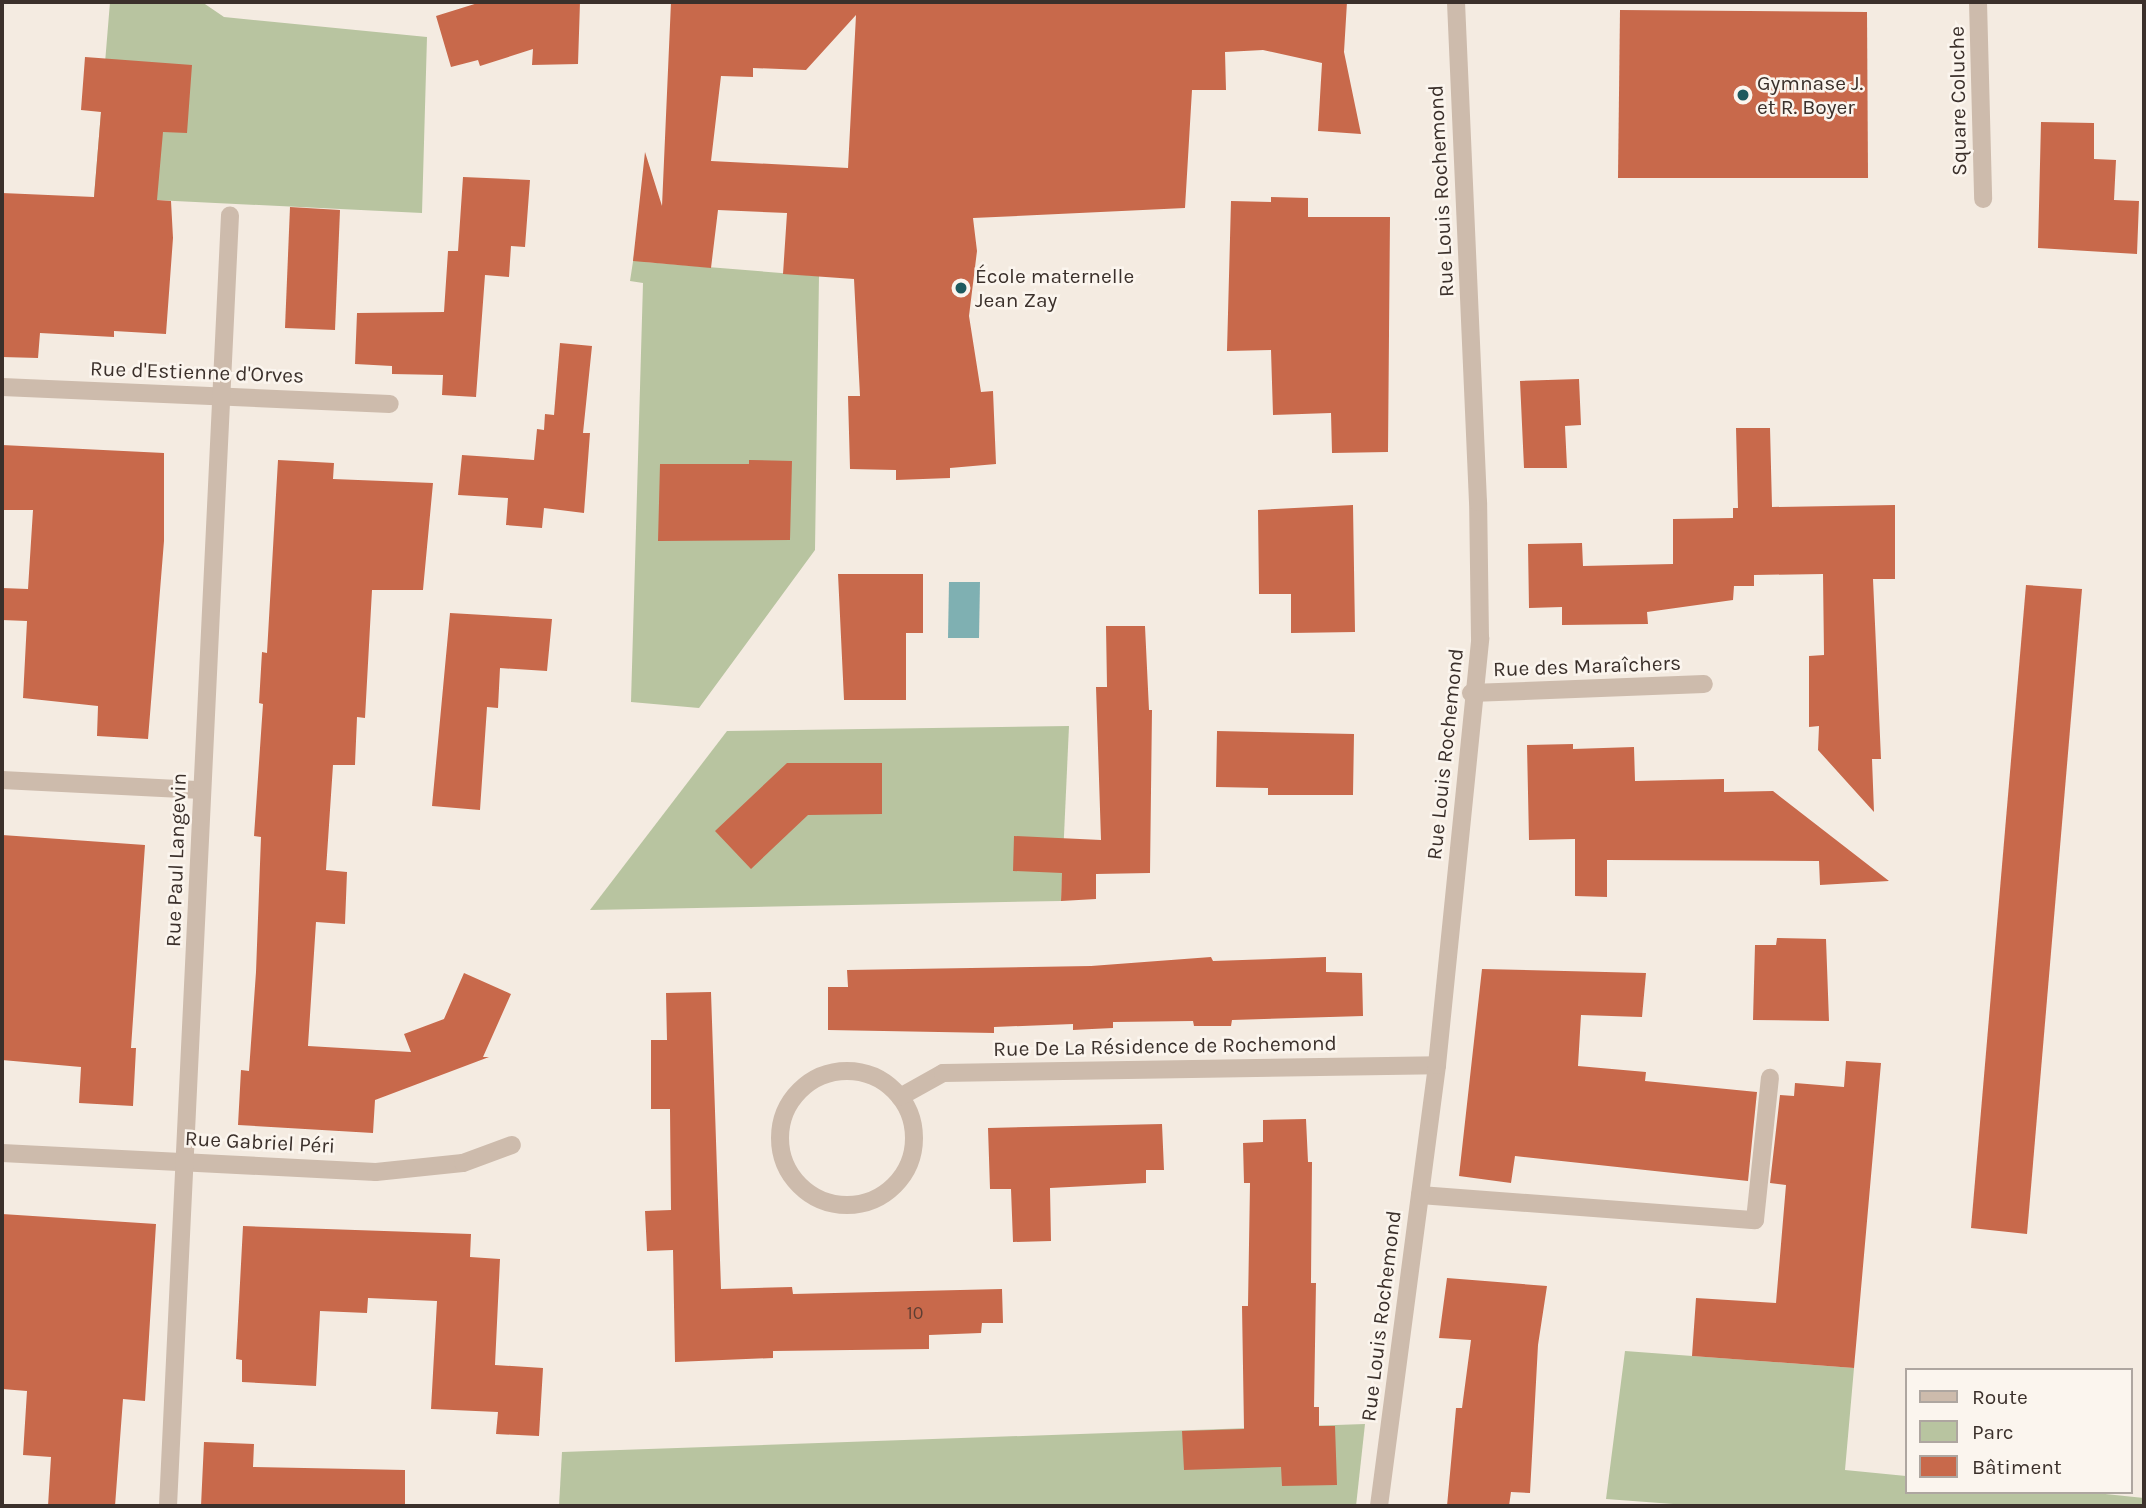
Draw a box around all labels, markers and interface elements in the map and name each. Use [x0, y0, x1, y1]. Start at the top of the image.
street label: Square Coluche [1944, 26, 1972, 176]
place label: Gymnase J. et R. Boyer [1757, 70, 1863, 120]
street label: Rue Louis Rochemond [1423, 84, 1459, 298]
marker: Gymnase J. et R. Boyer [1735, 87, 1751, 103]
place label: École maternelle Jean Zay [975, 263, 1134, 313]
marker: École maternelle Jean Zay [953, 280, 969, 296]
street label: Rue d'Estienne d'Orves [89, 356, 305, 388]
street label: Rue Louis Rochemond [1421, 647, 1469, 861]
street label: Rue des Maraîchers [1492, 650, 1682, 682]
street label: Rue Paul Langevin [160, 772, 192, 948]
street label: Rue De La Résidence de Rochemond [993, 1030, 1337, 1062]
street label: Rue Gabriel Péri [184, 1125, 336, 1159]
street label: Rue Louis Rochemond [1356, 1209, 1406, 1423]
house number: 10 [907, 1302, 923, 1324]
legend [1904, 1368, 2132, 1494]
text: Route [1972, 1385, 2028, 1409]
text: Parc [1972, 1420, 2014, 1444]
text: Bâtiment [1972, 1455, 2062, 1479]

